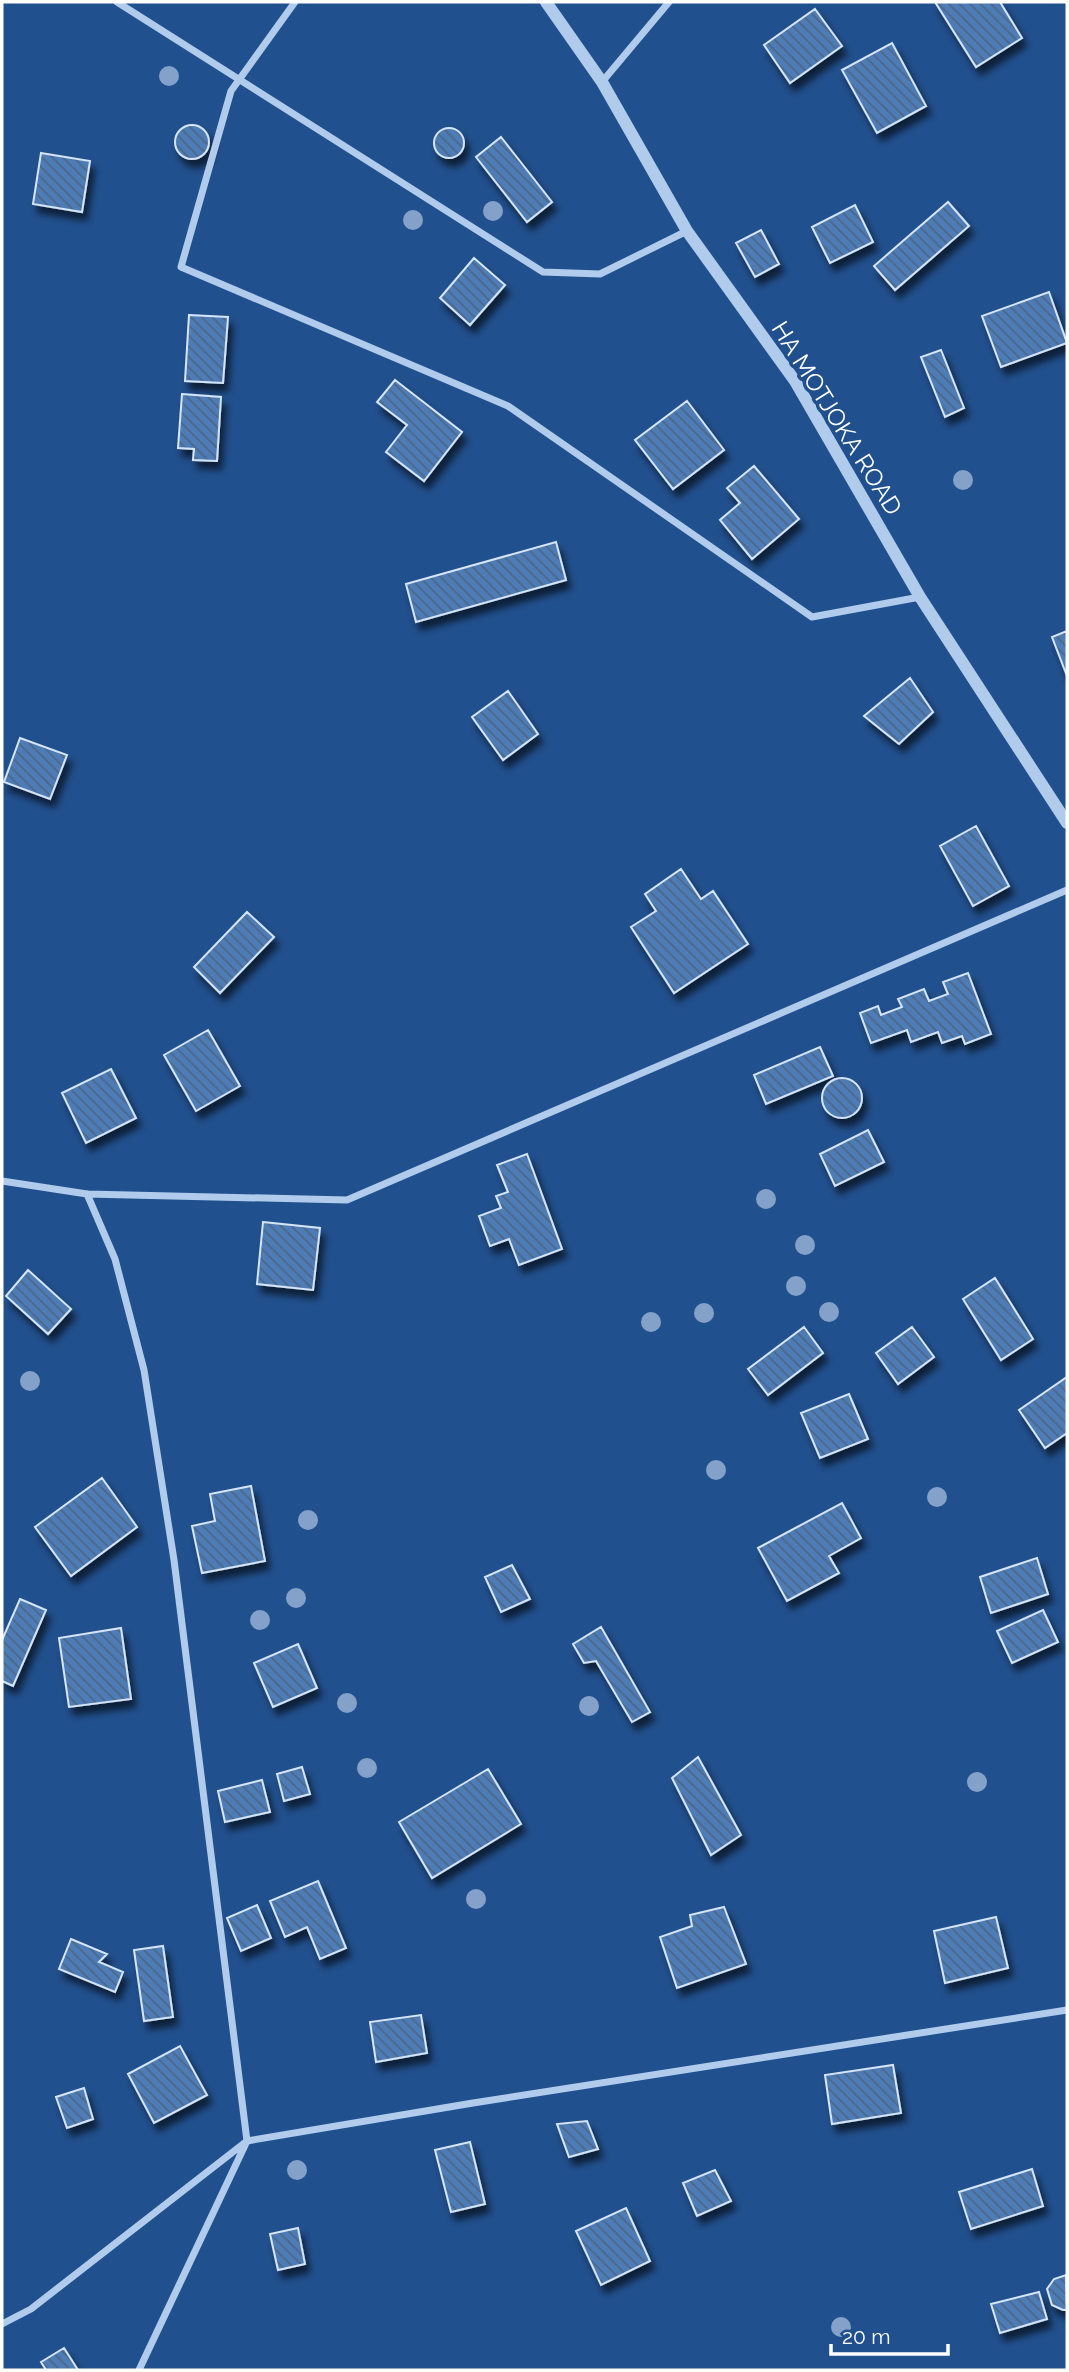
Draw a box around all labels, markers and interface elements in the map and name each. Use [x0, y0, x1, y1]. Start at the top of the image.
street label: HA MOTJOKA ROAD [766, 316, 908, 520]
scale bar [831, 2312, 948, 2356]
text: 20 m [842, 2324, 890, 2349]

